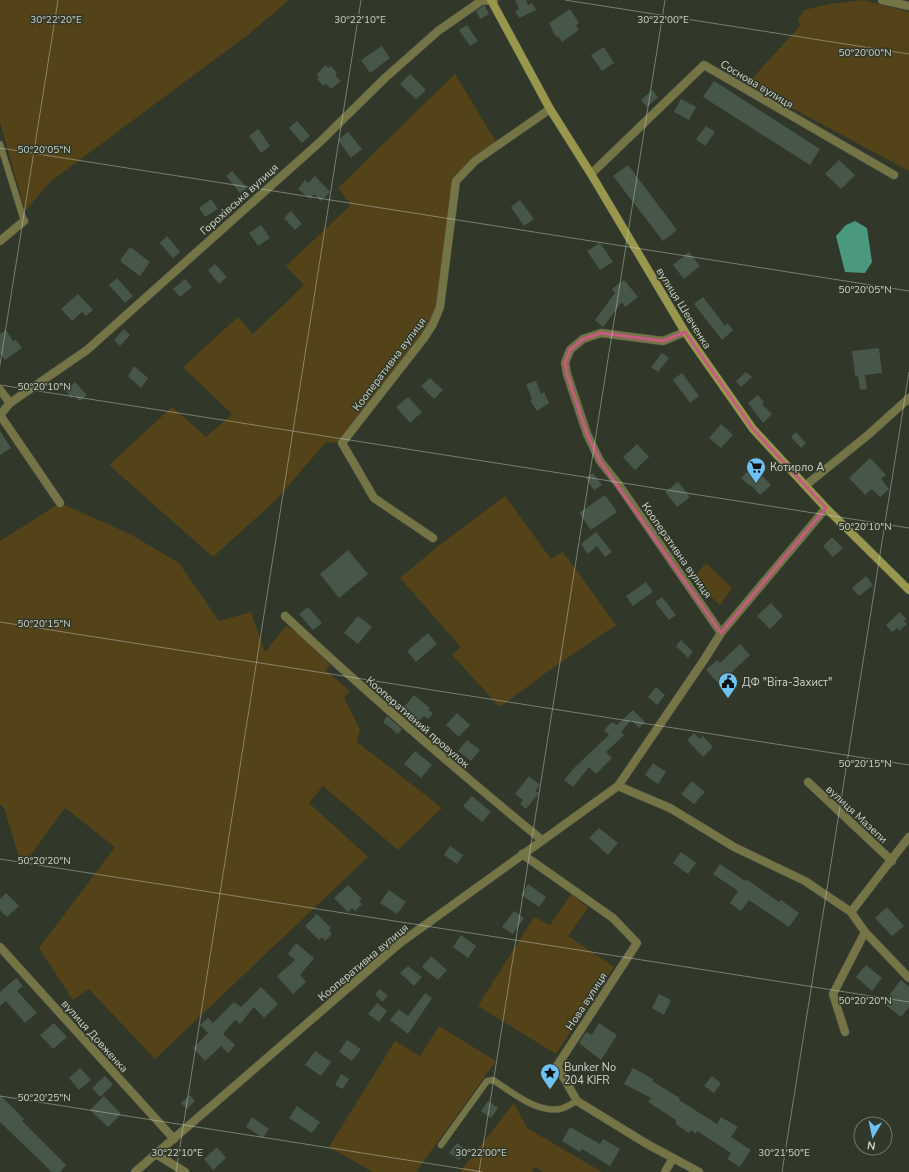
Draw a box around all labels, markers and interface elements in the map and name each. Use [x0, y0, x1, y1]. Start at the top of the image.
text: 30°22'20"E [30, 13, 82, 27]
text: 30°22'10"E [334, 13, 386, 27]
text: 30°22'00"E [637, 13, 689, 27]
text: 50°20'00"N [838, 46, 892, 60]
street label: Соснова вулиця [717, 57, 796, 112]
text: 50°20'05"N [17, 143, 71, 157]
street label: Горохівська вулиця [197, 160, 282, 239]
street label: вулиця Шевченка [652, 265, 715, 352]
text: 50°20'05"N [838, 283, 892, 297]
street label: Кооперативна вулиця [349, 314, 430, 414]
text: 50°20'10"N [17, 380, 71, 394]
supermarket icon: Котирло А [745, 456, 767, 484]
place label: Котирло А [770, 460, 824, 475]
street label: Кооперативна вулиця [638, 499, 715, 601]
text: 50°20'10"N [838, 520, 892, 534]
text: 50°20'15"N [17, 617, 71, 631]
public building icon: ДФ "Віта-Захист" [717, 671, 739, 699]
street label: Кооперативний провулок [363, 673, 473, 772]
place label: ДФ "Віта-Захист" [742, 675, 832, 690]
text: 50°20'15"N [838, 757, 892, 771]
street label: вулиця Мазепи [823, 782, 891, 847]
text: 50°20'20"N [17, 854, 71, 868]
street label: Кооперативна вулиця [315, 920, 412, 1005]
street label: Нова вулиця [562, 969, 611, 1033]
text: 50°20'20"N [838, 994, 892, 1008]
street label: вулиця Довженка [58, 997, 131, 1076]
place label: Bunker No 204 KIFR [564, 1060, 616, 1088]
place icon: Bunker No 204 KIFR [539, 1062, 561, 1090]
text: 50°20'25"N [17, 1091, 71, 1105]
north arrow [853, 1116, 893, 1156]
text: N [866, 1137, 877, 1153]
text: 30°22'10"E [151, 1146, 203, 1160]
text: 30°22'00"E [455, 1146, 507, 1160]
text: 30°21'50"E [758, 1146, 810, 1160]

